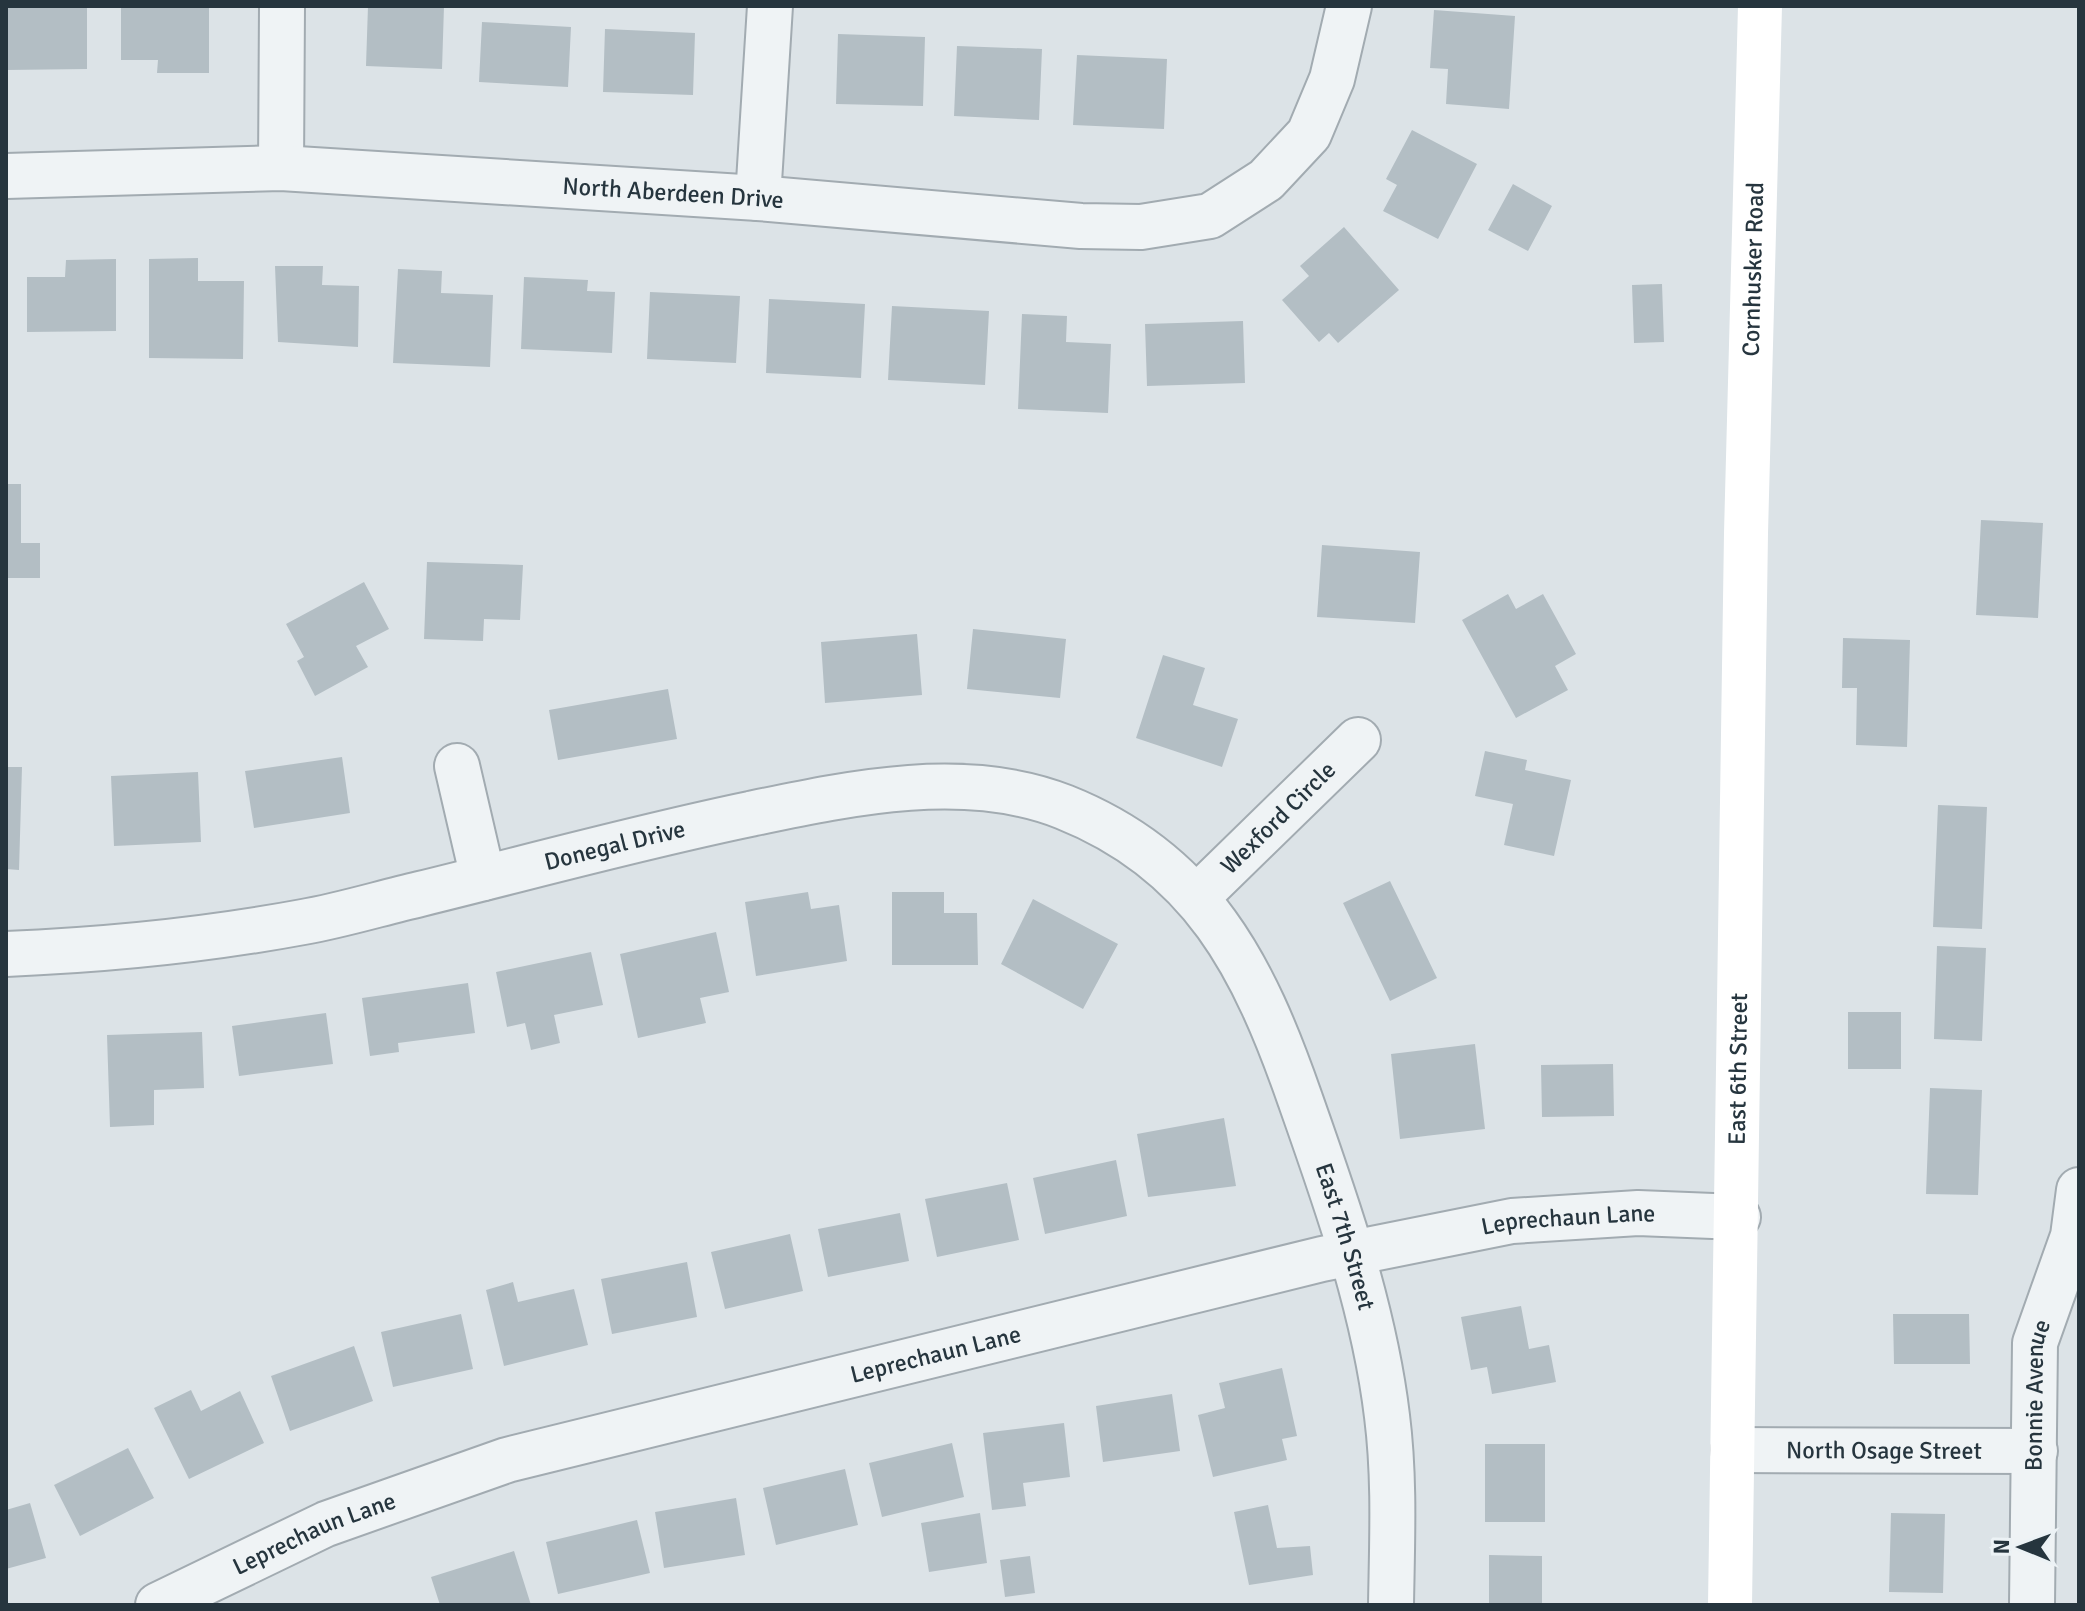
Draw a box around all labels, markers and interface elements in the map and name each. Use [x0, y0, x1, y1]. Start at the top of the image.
street label: North Aberdeen Drive [562, 171, 785, 215]
street label: Cornhusker Road [1736, 182, 1770, 357]
street label: Wexford Circle [1214, 755, 1342, 881]
street label: Donegal Drive [541, 814, 688, 877]
street label: East 6th Street [1722, 993, 1754, 1145]
street label: East 7th Street [1309, 1159, 1381, 1313]
street label: Leprechaun Lane [1479, 1198, 1656, 1242]
street label: Bonnie Avenue [2019, 1315, 2057, 1471]
street label: Leprechaun Lane [847, 1319, 1024, 1390]
street label: North Osage Street [1786, 1435, 1982, 1466]
street label: Leprechaun Lane [228, 1486, 400, 1582]
north arrow [1981, 1507, 2061, 1587]
text: N [1988, 1539, 2015, 1555]

